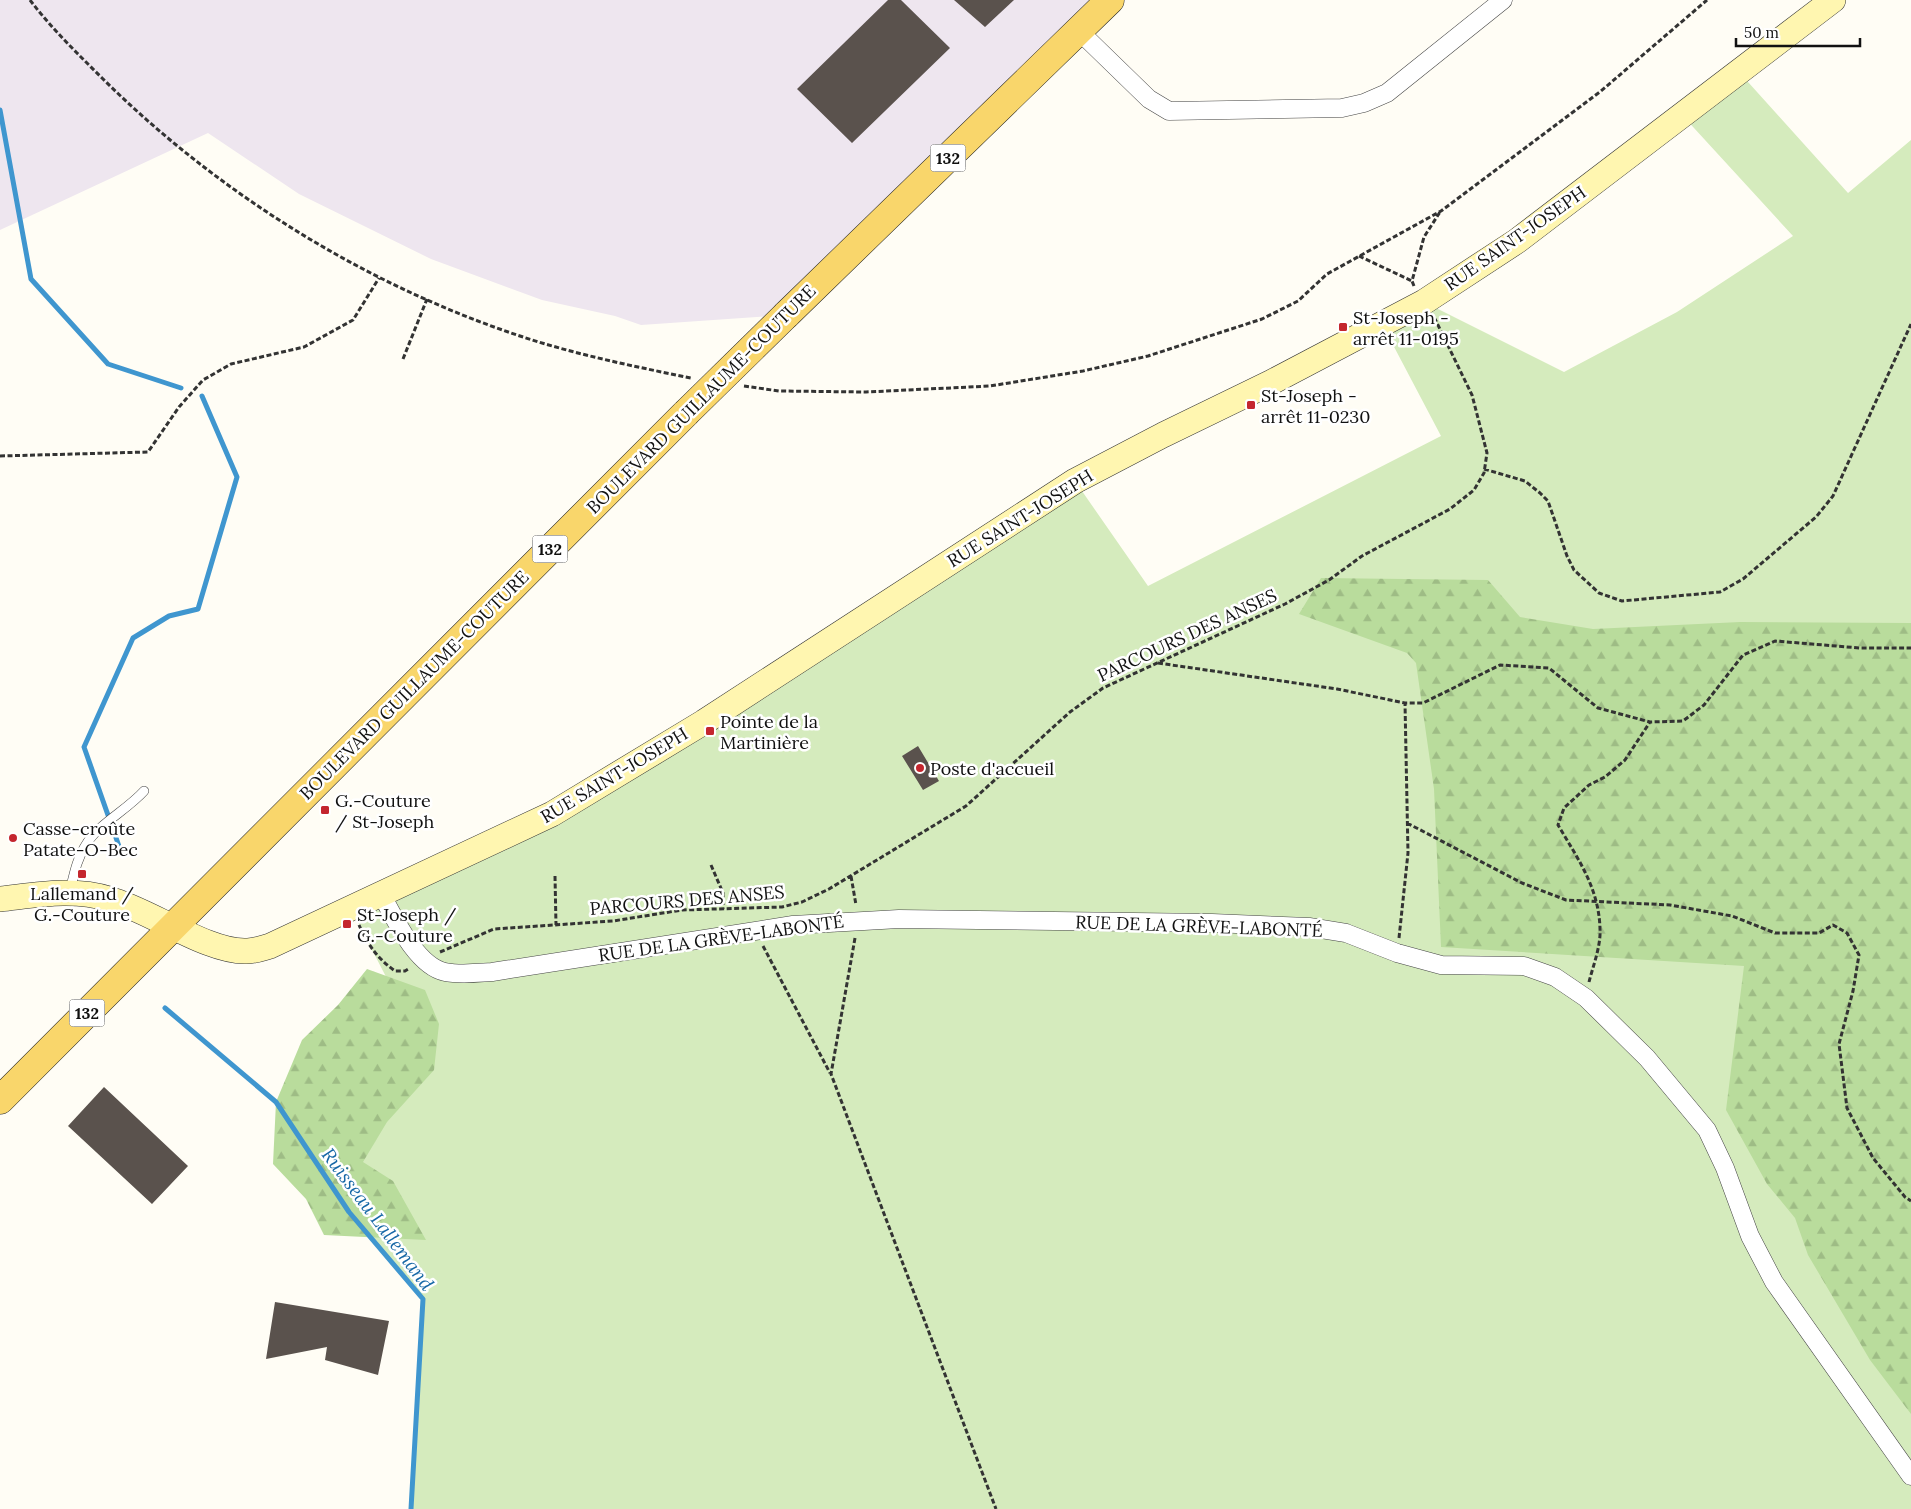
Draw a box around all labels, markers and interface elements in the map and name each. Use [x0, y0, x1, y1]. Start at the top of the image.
scale bar [1736, 15, 1860, 47]
text: 50 m [1744, 23, 1779, 42]
road number: 132 [930, 144, 966, 172]
street label: RUE SAINT-JOSEPH [1440, 180, 1590, 296]
street label: BOULEVARD GUILLAUME-COUTURE [581, 279, 821, 519]
place label: St-Joseph - arrêt 11-0195 [1353, 306, 1459, 350]
marker: St-Joseph - arrêt 11-0195 [1337, 321, 1349, 333]
place label: St-Joseph - arrêt 11-0230 [1261, 384, 1370, 428]
marker: St-Joseph - arrêt 11-0230 [1245, 399, 1257, 411]
street label: RUE SAINT-JOSEPH [943, 464, 1097, 572]
road number: 132 [532, 536, 568, 562]
street label: BOULEVARD GUILLAUME-COUTURE [294, 565, 534, 805]
street label: PARCOURS DES ANSES [1094, 583, 1280, 687]
place label: Pointe de la Martinière [720, 710, 818, 754]
street label: RUE SAINT-JOSEPH [536, 722, 692, 828]
marker: Pointe de la Martinière [704, 725, 716, 737]
place label: Poste d'accueil [930, 757, 1054, 780]
marker: Poste d'accueil [914, 762, 926, 774]
place label: G.-Couture / St-Joseph [335, 789, 435, 833]
marker: G.-Couture / St-Joseph [319, 804, 331, 816]
place label: Casse-croûte Patate-O-Bec [23, 817, 138, 861]
marker: Casse-croûte Patate-O-Bec [7, 832, 19, 844]
marker: Lallemand / G.-Couture [76, 868, 88, 880]
street label: PARCOURS DES ANSES [589, 880, 785, 920]
place label: Lallemand / G.-Couture [30, 882, 135, 926]
place label: St-Joseph / G.-Couture [357, 903, 457, 947]
street label: RUE DE LA GRÈVE-LABONTÉ [597, 909, 845, 967]
street label: RUE DE LA GRÈVE-LABONTÉ [1075, 910, 1323, 942]
marker: St-Joseph / G.-Couture [341, 918, 353, 930]
road number: 132 [70, 1000, 104, 1026]
water label: Ruisseau Lallemand [317, 1143, 440, 1295]

